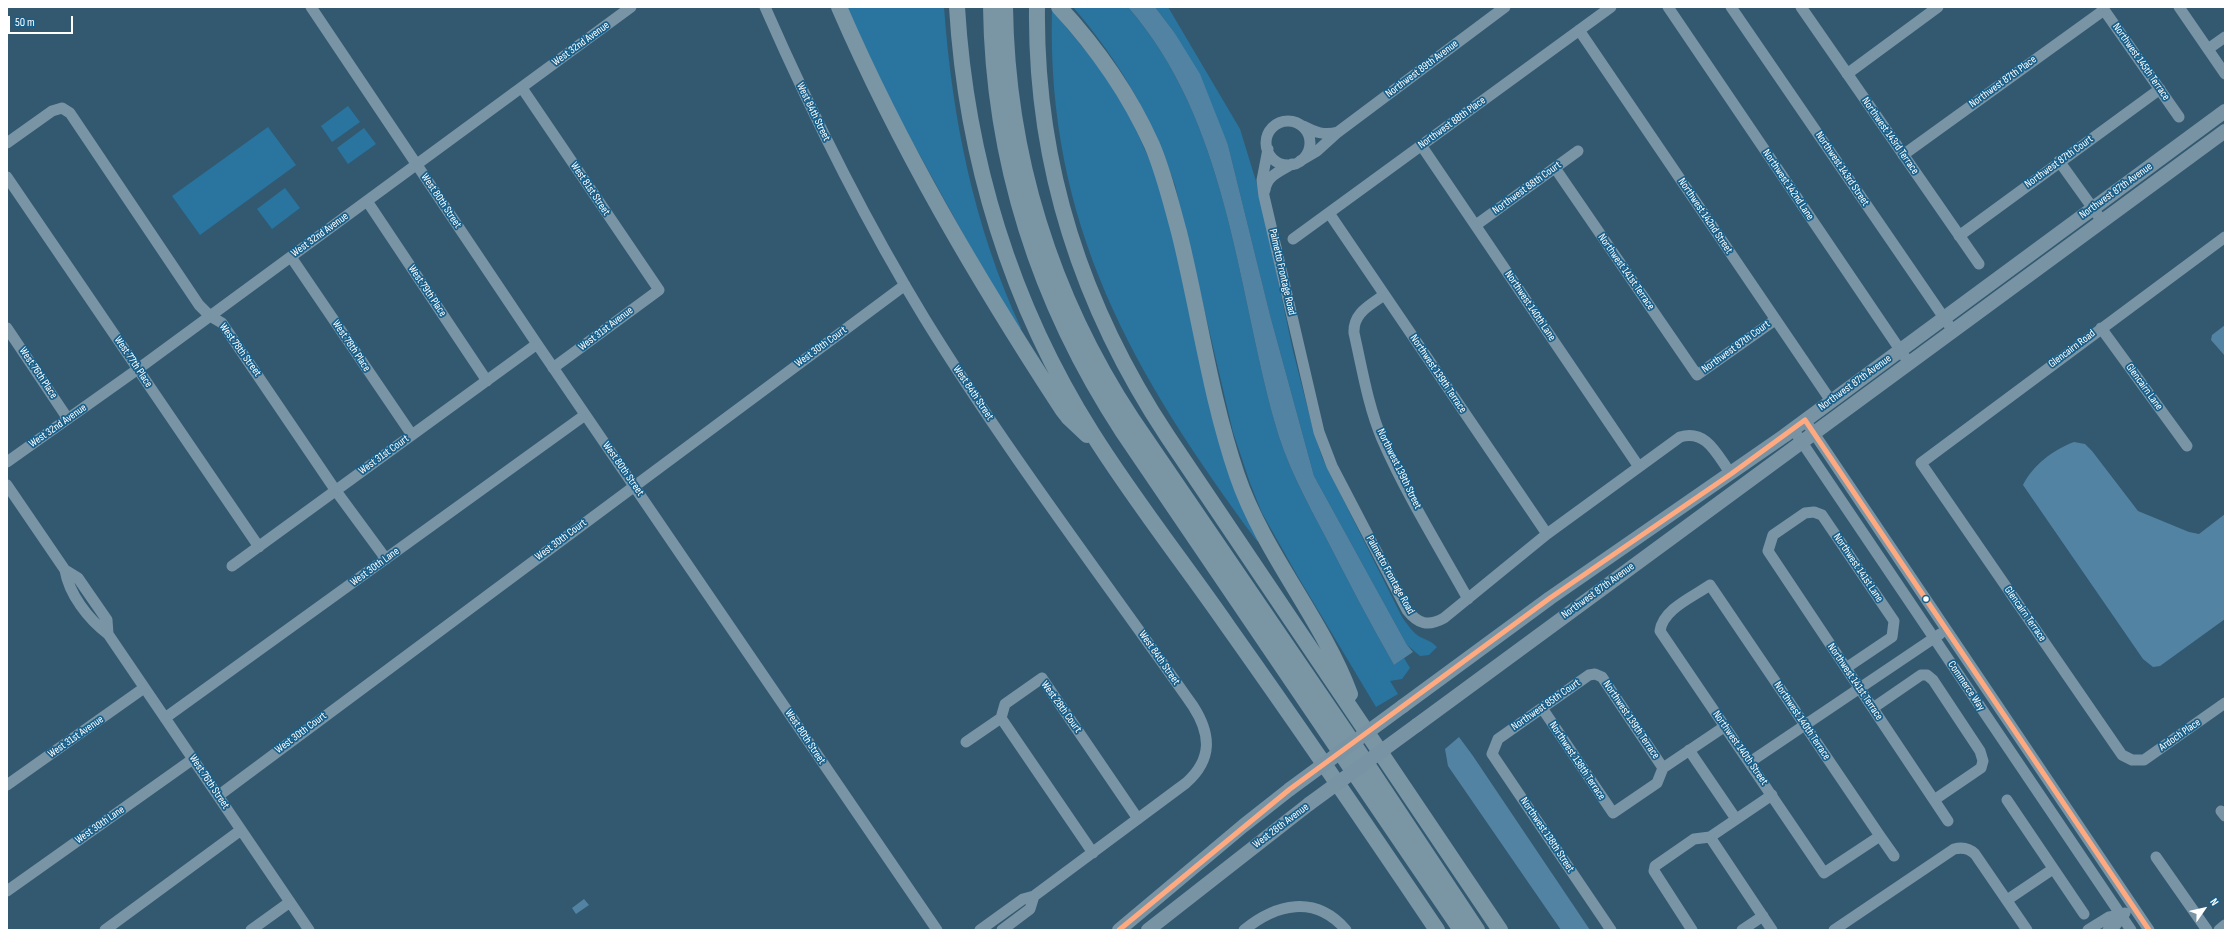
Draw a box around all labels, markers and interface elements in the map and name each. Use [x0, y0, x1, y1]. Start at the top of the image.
scale bar [10, 8, 75, 34]
text: 50 m [15, 15, 35, 30]
street label: West 32nd Avenue [550, 19, 612, 69]
street label: Northwest 145th Terrace [2109, 21, 2173, 103]
street label: Northwest 89th Avenue [1383, 37, 1461, 101]
street label: Northwest 87th Place [1967, 53, 2039, 111]
street label: West 84th Street [793, 81, 833, 143]
street label: Northwest 88th Place [1416, 94, 1488, 152]
street label: Northwest 143rd Terrace [1859, 95, 1921, 177]
street label: Northwest 143rd Street [1812, 129, 1872, 209]
street label: Northwest 87th Court [2022, 133, 2096, 191]
street label: Northwest 142nd Lane [1759, 147, 1817, 223]
street label: Northwest 88th Court [1490, 159, 1564, 217]
street label: West 81st Street [567, 160, 613, 218]
street label: Northwest 87th Avenue [2077, 160, 2155, 222]
street label: West 80th Street [418, 171, 464, 231]
street label: Northwest 142nd Street [1675, 176, 1735, 256]
street label: West 32nd Avenue [289, 210, 351, 260]
street label: Palmetto Frontage Road [1266, 228, 1298, 316]
street label: Northwest 141st Terrace [1595, 231, 1657, 313]
street label: West 79th Place [405, 263, 449, 319]
street label: Northwest 140th Lane [1502, 268, 1558, 344]
street label: West 31st Avenue [576, 304, 636, 354]
street label: West 78th Place [329, 318, 373, 374]
street label: Northwest 87th Court [1699, 318, 1773, 376]
street label: West 78th Street [216, 321, 264, 379]
street label: West 30th Court [793, 324, 849, 370]
street label: Glencairn Road [2046, 327, 2098, 371]
street label: Northwest 139th Terrace [1407, 332, 1469, 416]
street label: West 77th Place [111, 334, 155, 390]
street label: West 76th Place [16, 345, 60, 401]
street label: Northwest 87th Avenue [1816, 352, 1894, 414]
street label: Glencairn Lane [2123, 361, 2165, 413]
street label: West 84th Street [950, 363, 996, 423]
street label: West 32nd Avenue [27, 401, 89, 451]
street label: Northwest 139th Street [1374, 427, 1424, 511]
street label: West 31st Court [356, 432, 412, 478]
street label: West 80th Street [599, 439, 647, 499]
street label: West 30th Court [533, 516, 589, 564]
street label: Northwest 141st Lane [1830, 531, 1886, 605]
street label: Palmetto Frontage Road [1363, 533, 1417, 617]
street label: West 30th Lane [348, 545, 402, 589]
street label: Northwest 87th Avenue [1559, 560, 1637, 622]
street label: Glencairn Terrace [2001, 584, 2049, 644]
unlabelled marker [1921, 594, 1931, 604]
street label: West 84th Street [1135, 628, 1183, 688]
street label: Northwest 141st Terrace [1824, 641, 1886, 723]
street label: Commerce Way [1945, 659, 1987, 713]
street label: Northwest 85th Court [1509, 676, 1583, 734]
street label: Northwest 139th Terrace [1600, 678, 1662, 762]
street label: West 28th Court [1038, 679, 1084, 735]
street label: Northwest 140th Terrace [1771, 679, 1833, 763]
street label: West 80th Street [782, 707, 828, 767]
street label: Northwest 140th Street [1709, 708, 1771, 788]
street label: West 30th Court [273, 709, 329, 757]
street label: West 31st Avenue [46, 713, 106, 761]
street label: Ardoch Place [2157, 716, 2203, 754]
street label: Northwest 138th Terrace [1546, 719, 1608, 803]
street label: West 76th Street [186, 752, 232, 812]
street label: Northwest 138th Street [1517, 795, 1577, 875]
street label: West 28th Avenue [1250, 801, 1312, 851]
street label: West 30th Lane [73, 803, 127, 847]
north arrow [2184, 889, 2224, 929]
text: N [2207, 896, 2221, 908]

